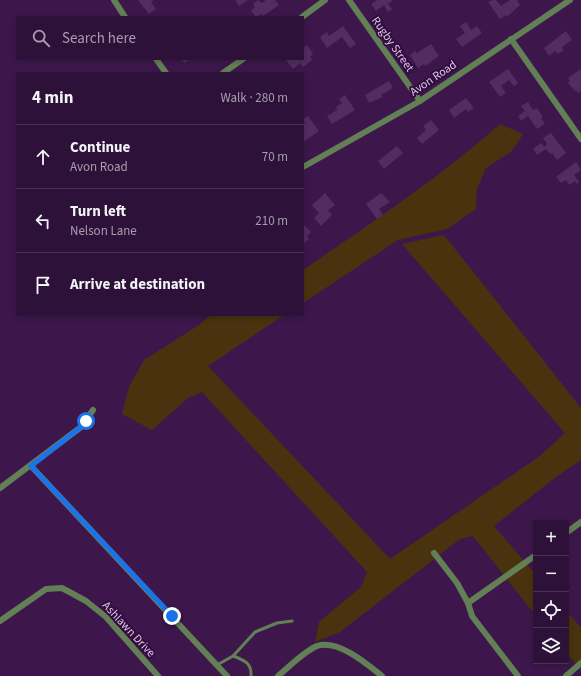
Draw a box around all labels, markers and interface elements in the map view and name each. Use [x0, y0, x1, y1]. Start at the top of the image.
street label: Rugby Street [367, 13, 418, 75]
search box [16, 16, 304, 60]
icon: search [30, 27, 52, 49]
text: Search here [62, 28, 136, 49]
street label: Avon Road [406, 56, 460, 100]
text: 4 min [32, 86, 73, 110]
text: Walk · 280 m [220, 89, 288, 107]
text: Continue [70, 137, 130, 158]
icon: ahead [32, 146, 54, 168]
text: 70 m [262, 148, 288, 166]
text: Avon Road [70, 158, 128, 176]
text: Turn left [70, 201, 126, 222]
icon: left [32, 210, 54, 232]
text: 210 m [255, 212, 288, 230]
text: Nelson Lane [70, 222, 137, 240]
icon: arrive [32, 274, 54, 296]
text: Arrive at destination [70, 274, 205, 295]
route start [77, 412, 95, 430]
map controls [533, 520, 569, 664]
button: + [533, 520, 569, 556]
button: − [533, 556, 569, 592]
button: locate [533, 592, 569, 628]
street label: Ashlawn Drive [98, 598, 159, 661]
route end [163, 607, 181, 625]
button: layers [533, 628, 569, 664]

